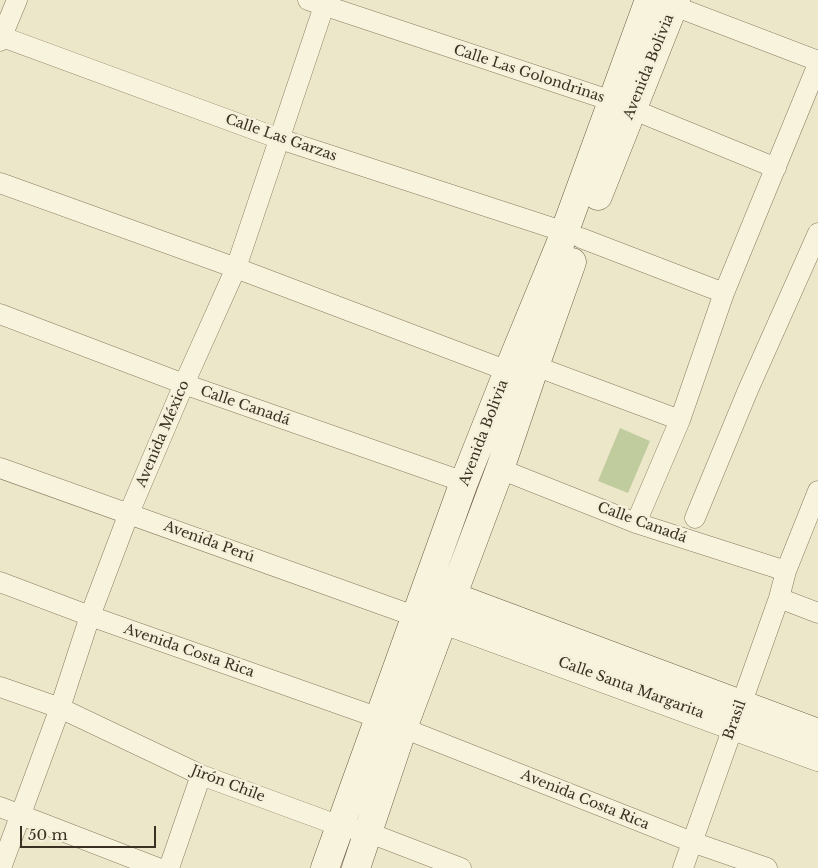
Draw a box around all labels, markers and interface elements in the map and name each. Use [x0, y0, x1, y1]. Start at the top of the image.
street label: Avenida Bolivia [620, 12, 678, 122]
street label: Calle Las Golondrinas [451, 42, 607, 106]
street label: Calle Las Garzas [223, 111, 339, 165]
street label: Avenida México [133, 378, 193, 490]
street label: Avenida Bolivia [456, 378, 512, 488]
street label: Calle Canadá [198, 383, 292, 429]
street label: Calle Canadá [595, 499, 689, 547]
street label: Avenida Perú [161, 518, 257, 566]
street label: Avenida Costa Rica [122, 621, 256, 681]
street label: Calle Santa Margarita [556, 654, 706, 722]
street label: Brasil [720, 698, 750, 742]
street label: Jirón Chile [189, 762, 267, 806]
street label: Avenida Costa Rica [518, 767, 652, 833]
scale bar [22, 816, 159, 848]
text: 50 m [28, 825, 68, 844]

